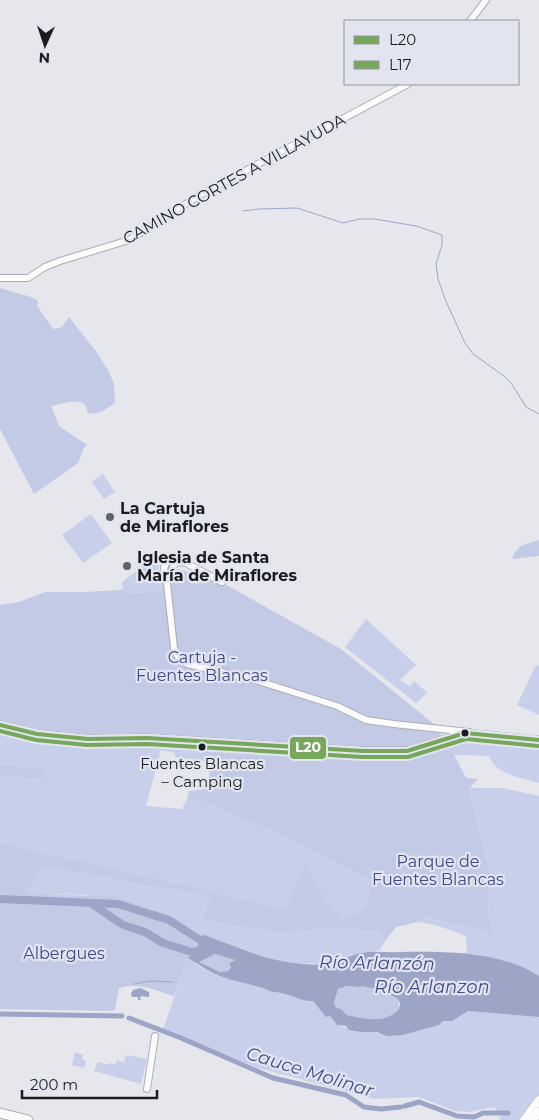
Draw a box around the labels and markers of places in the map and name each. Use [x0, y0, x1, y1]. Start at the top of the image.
place label: La Cartuja de Miraflores [120, 499, 229, 536]
marker: La Cartuja de Miraflores [104, 511, 116, 523]
place label: Iglesia de Santa María de Miraflores [137, 548, 297, 585]
marker: Iglesia de Santa María de Miraflores [121, 560, 133, 572]
unlabelled marker [460, 728, 470, 738]
marker: Fuentes Blancas – Camping [197, 742, 207, 752]
place label: Fuentes Blancas – Camping [140, 754, 264, 791]

